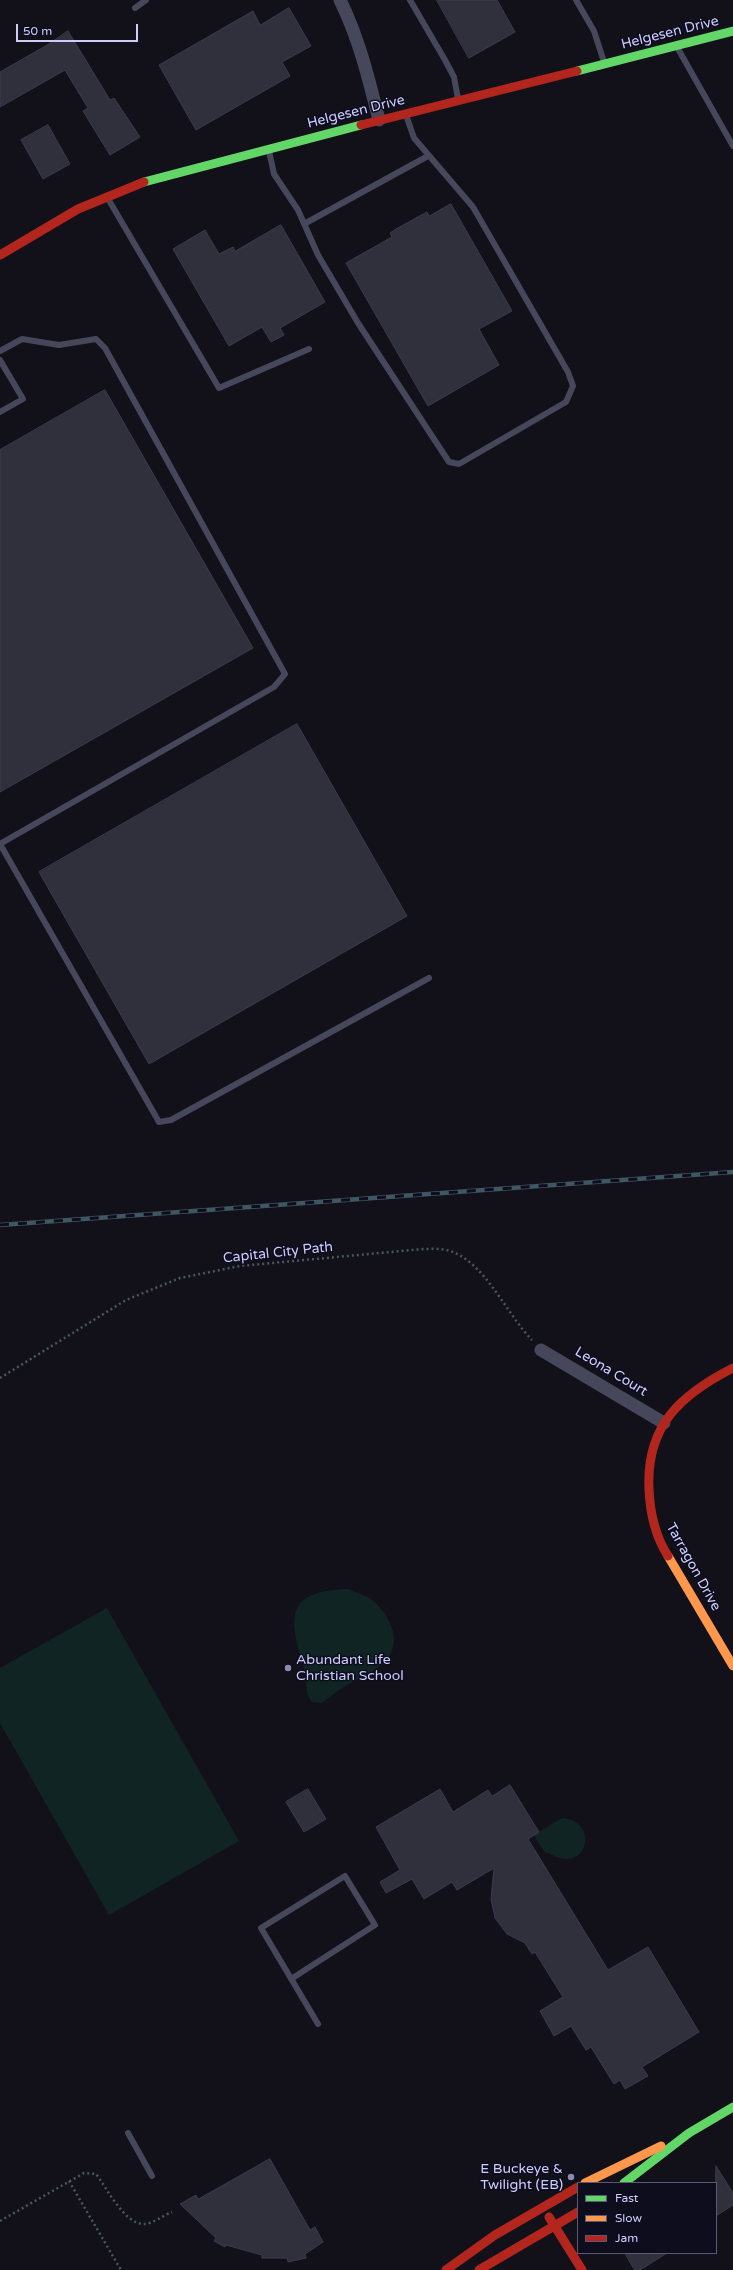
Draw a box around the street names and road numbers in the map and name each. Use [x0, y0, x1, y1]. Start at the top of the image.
street label: Helgesen Drive [620, 13, 720, 53]
street label: Helgesen Drive [306, 92, 406, 132]
street label: Capital City Path [222, 1239, 334, 1267]
street label: Leona Court [572, 1344, 650, 1400]
street label: Tarragon Drive [662, 1520, 724, 1614]

